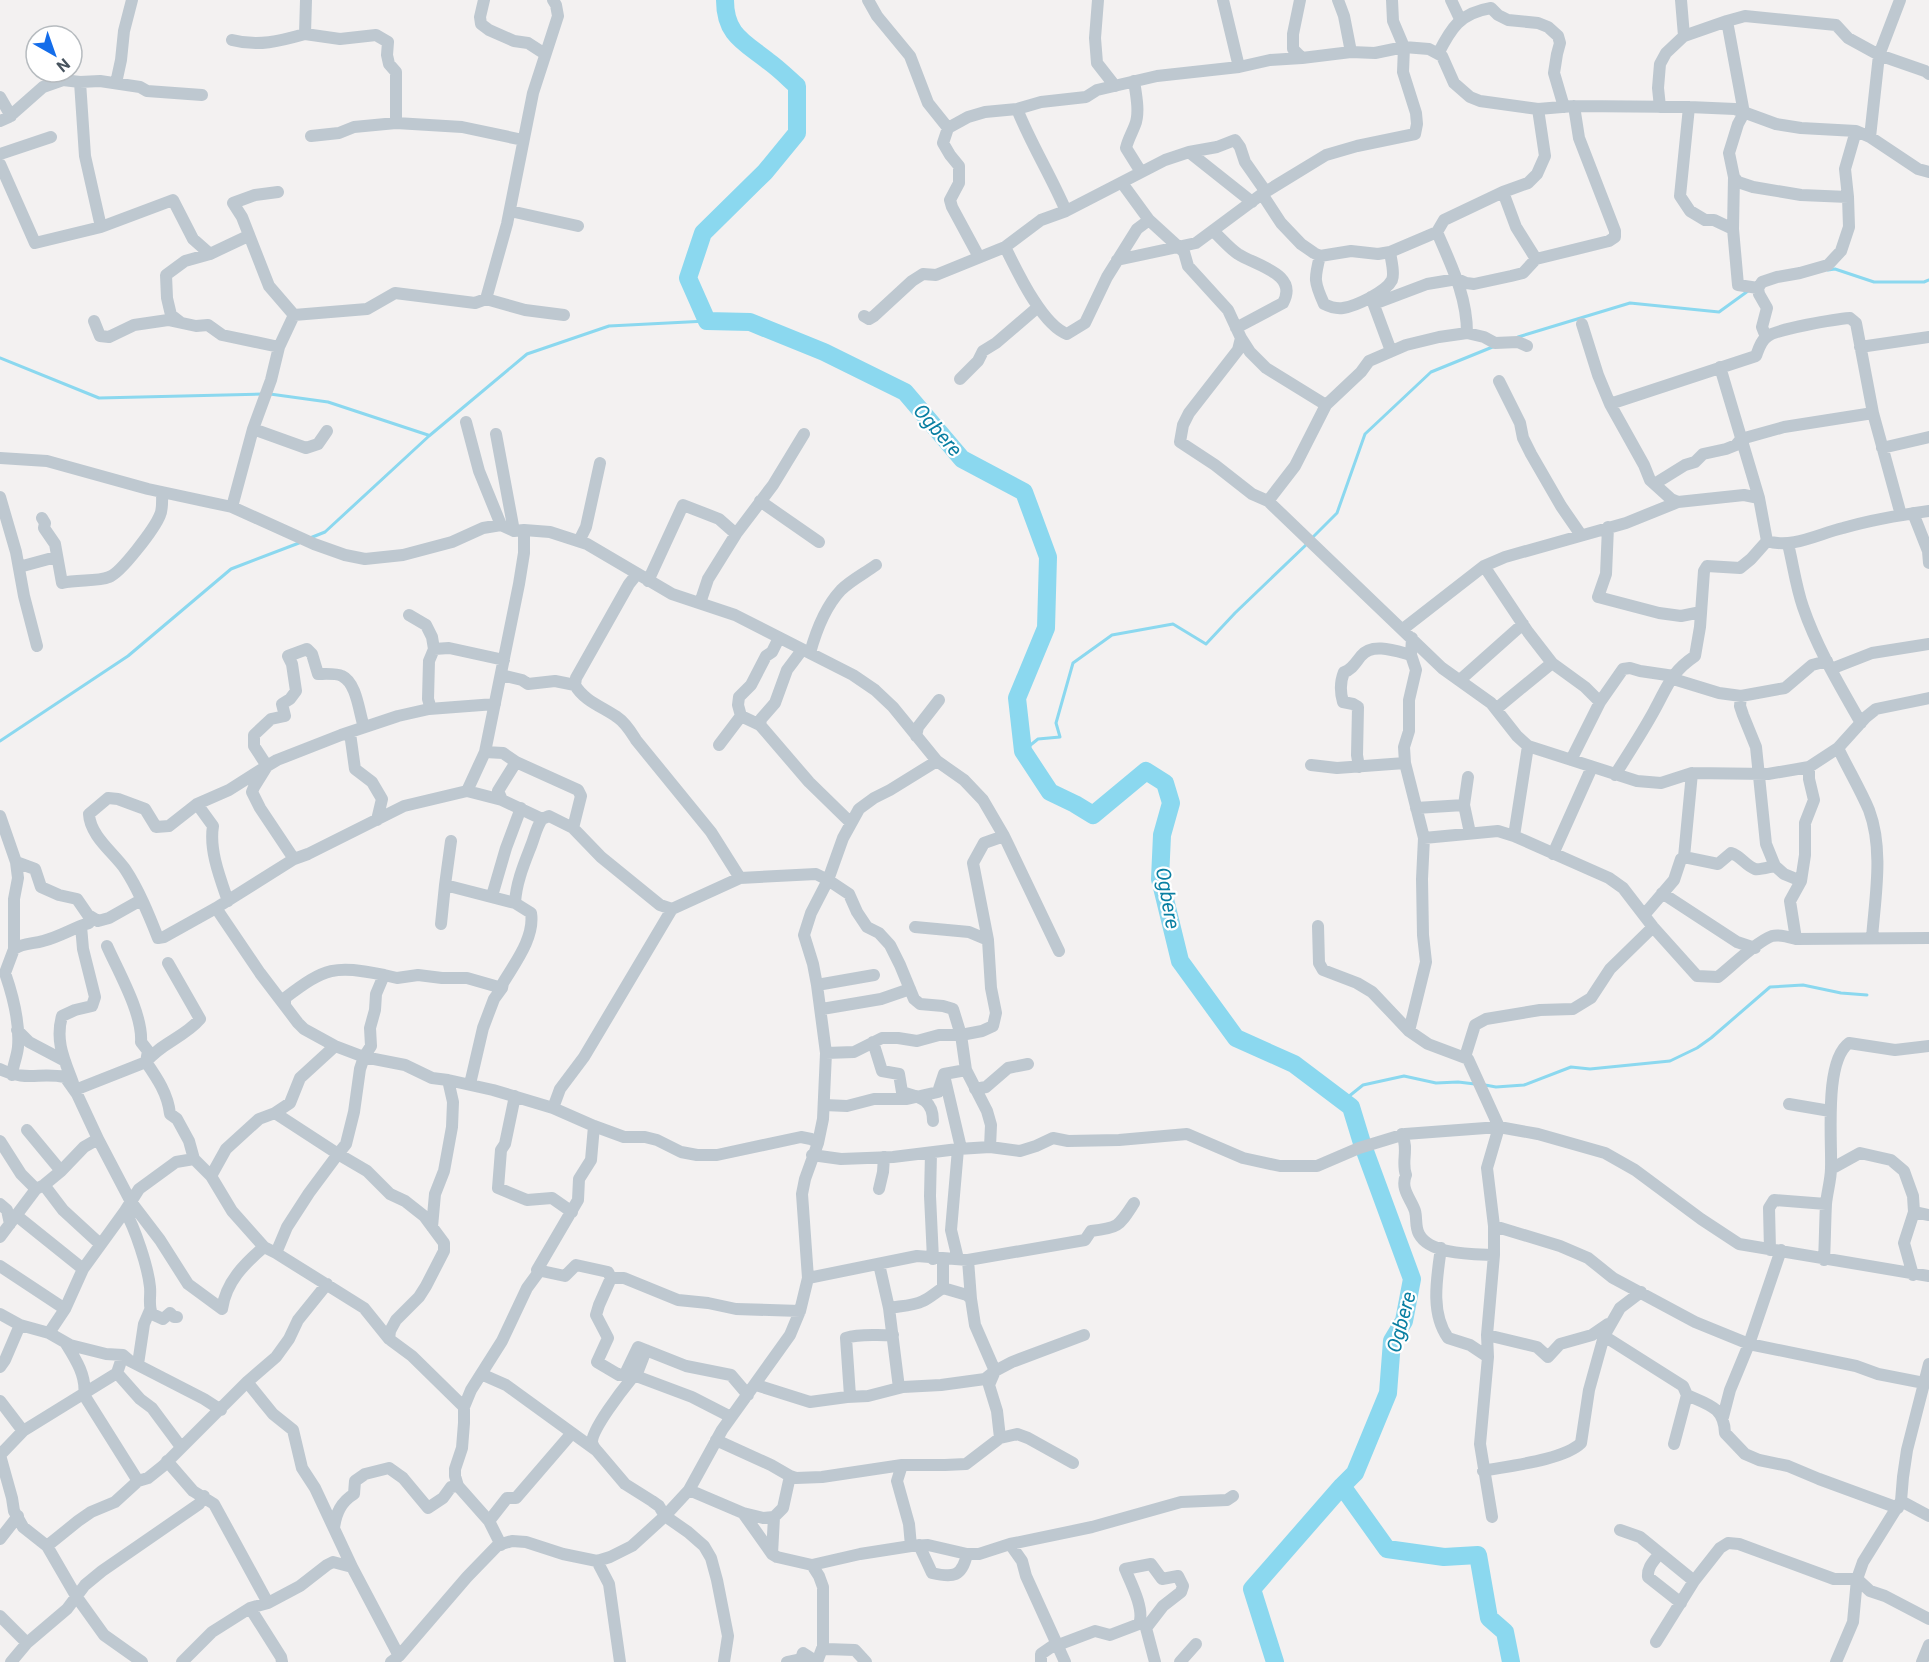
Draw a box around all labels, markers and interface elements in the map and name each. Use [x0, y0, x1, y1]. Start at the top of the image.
north arrow [24, 24, 84, 84]
text: N [53, 54, 74, 76]
water label: Ogbere [909, 399, 967, 461]
water label: Ogbere [1151, 865, 1185, 931]
water label: Ogbere [1381, 1289, 1421, 1355]

